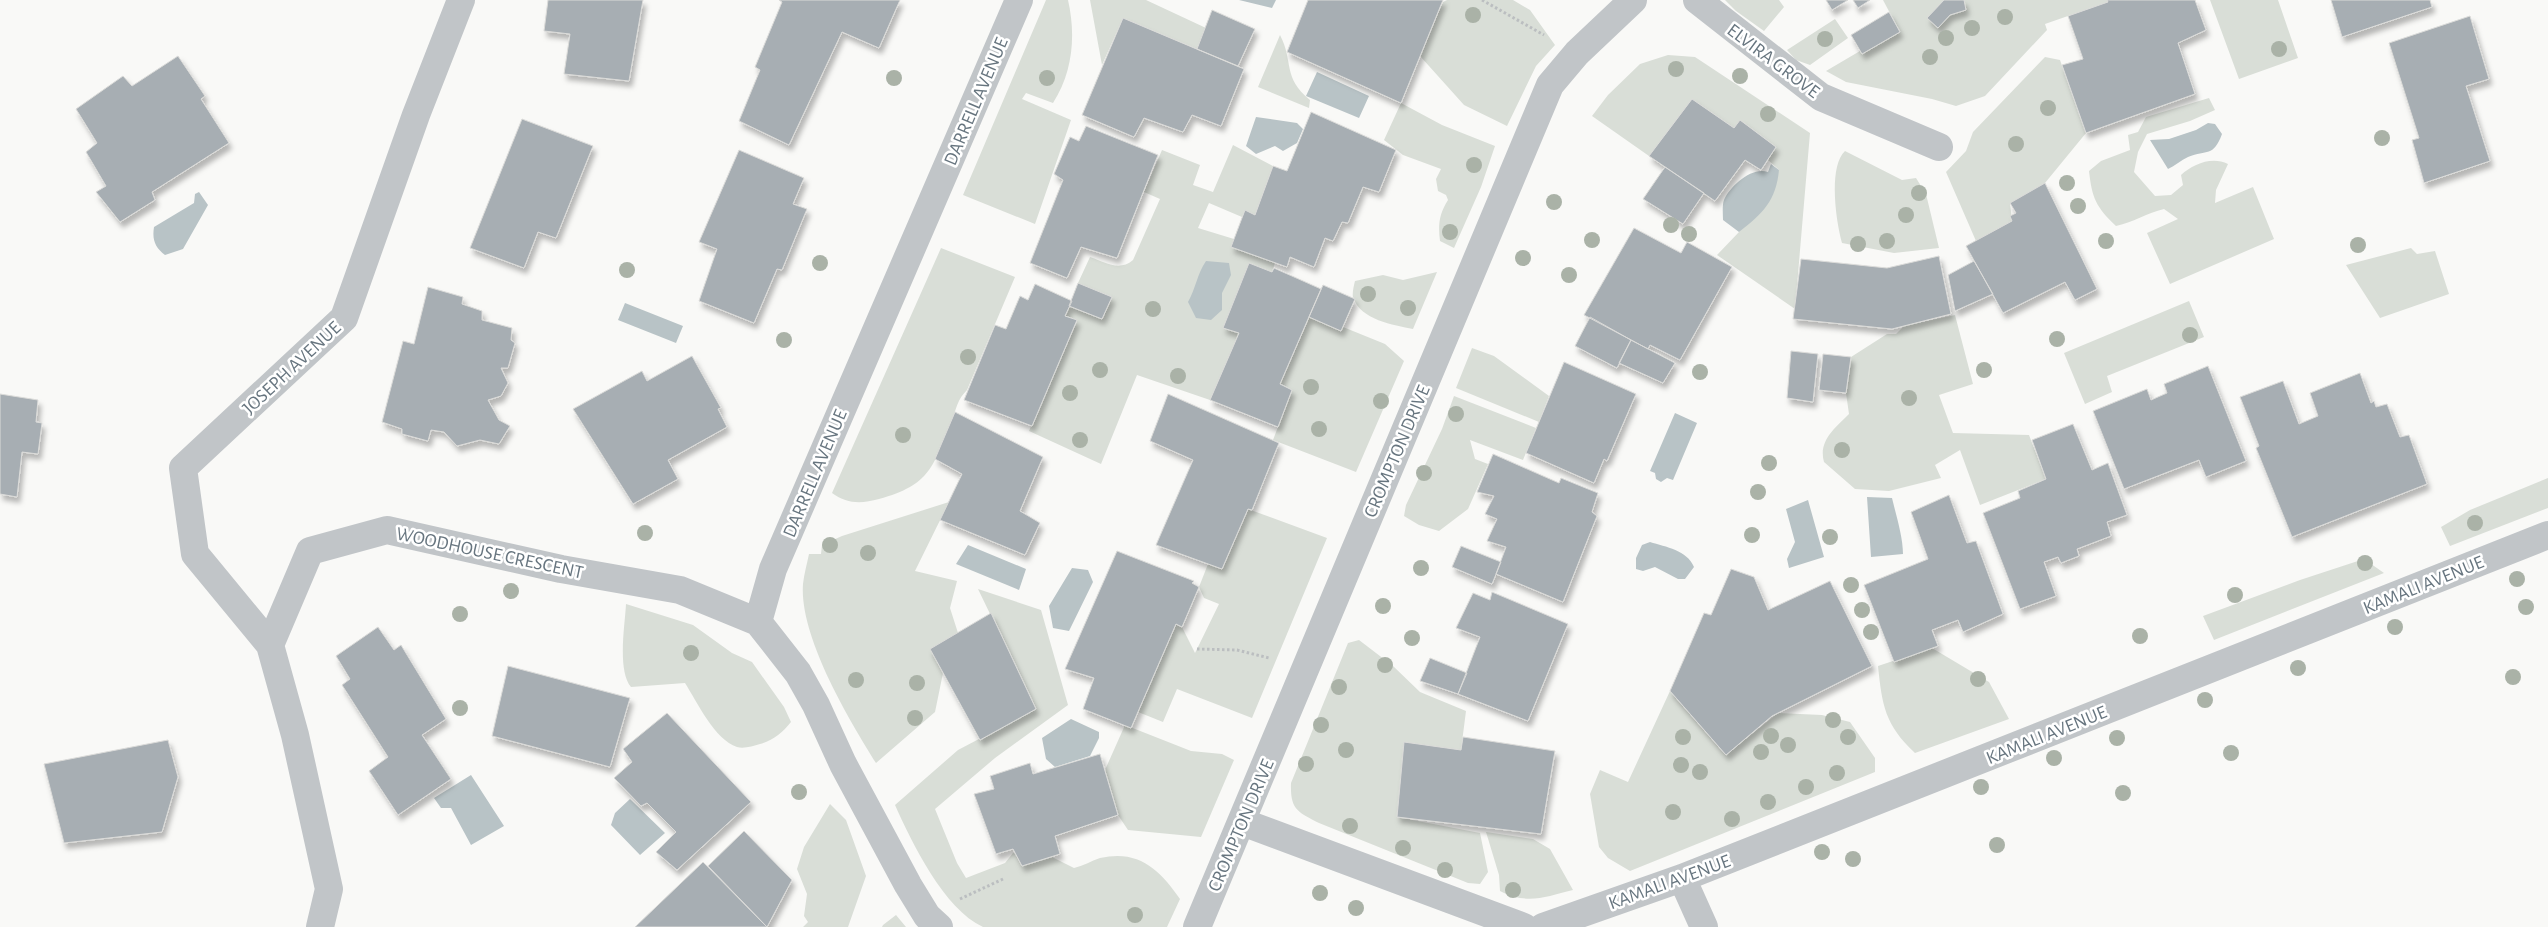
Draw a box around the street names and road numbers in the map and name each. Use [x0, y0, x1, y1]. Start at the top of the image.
street label: ELVIRA GROVE [1723, 21, 1823, 102]
street label: DARRELL AVENUE [941, 35, 1012, 168]
street label: JOSEPH AVENUE [239, 318, 345, 418]
street label: CROMPTON DRIVE [1361, 383, 1434, 520]
street label: DARRELL AVENUE [780, 407, 851, 540]
street label: WOODHOUSE CRESCENT [395, 524, 585, 583]
street label: KAMALI AVENUE [2361, 553, 2486, 618]
street label: KAMALI AVENUE [1984, 703, 2109, 768]
street label: CROMPTON DRIVE [1205, 757, 1278, 894]
street label: KAMALI AVENUE [1606, 852, 1733, 913]

